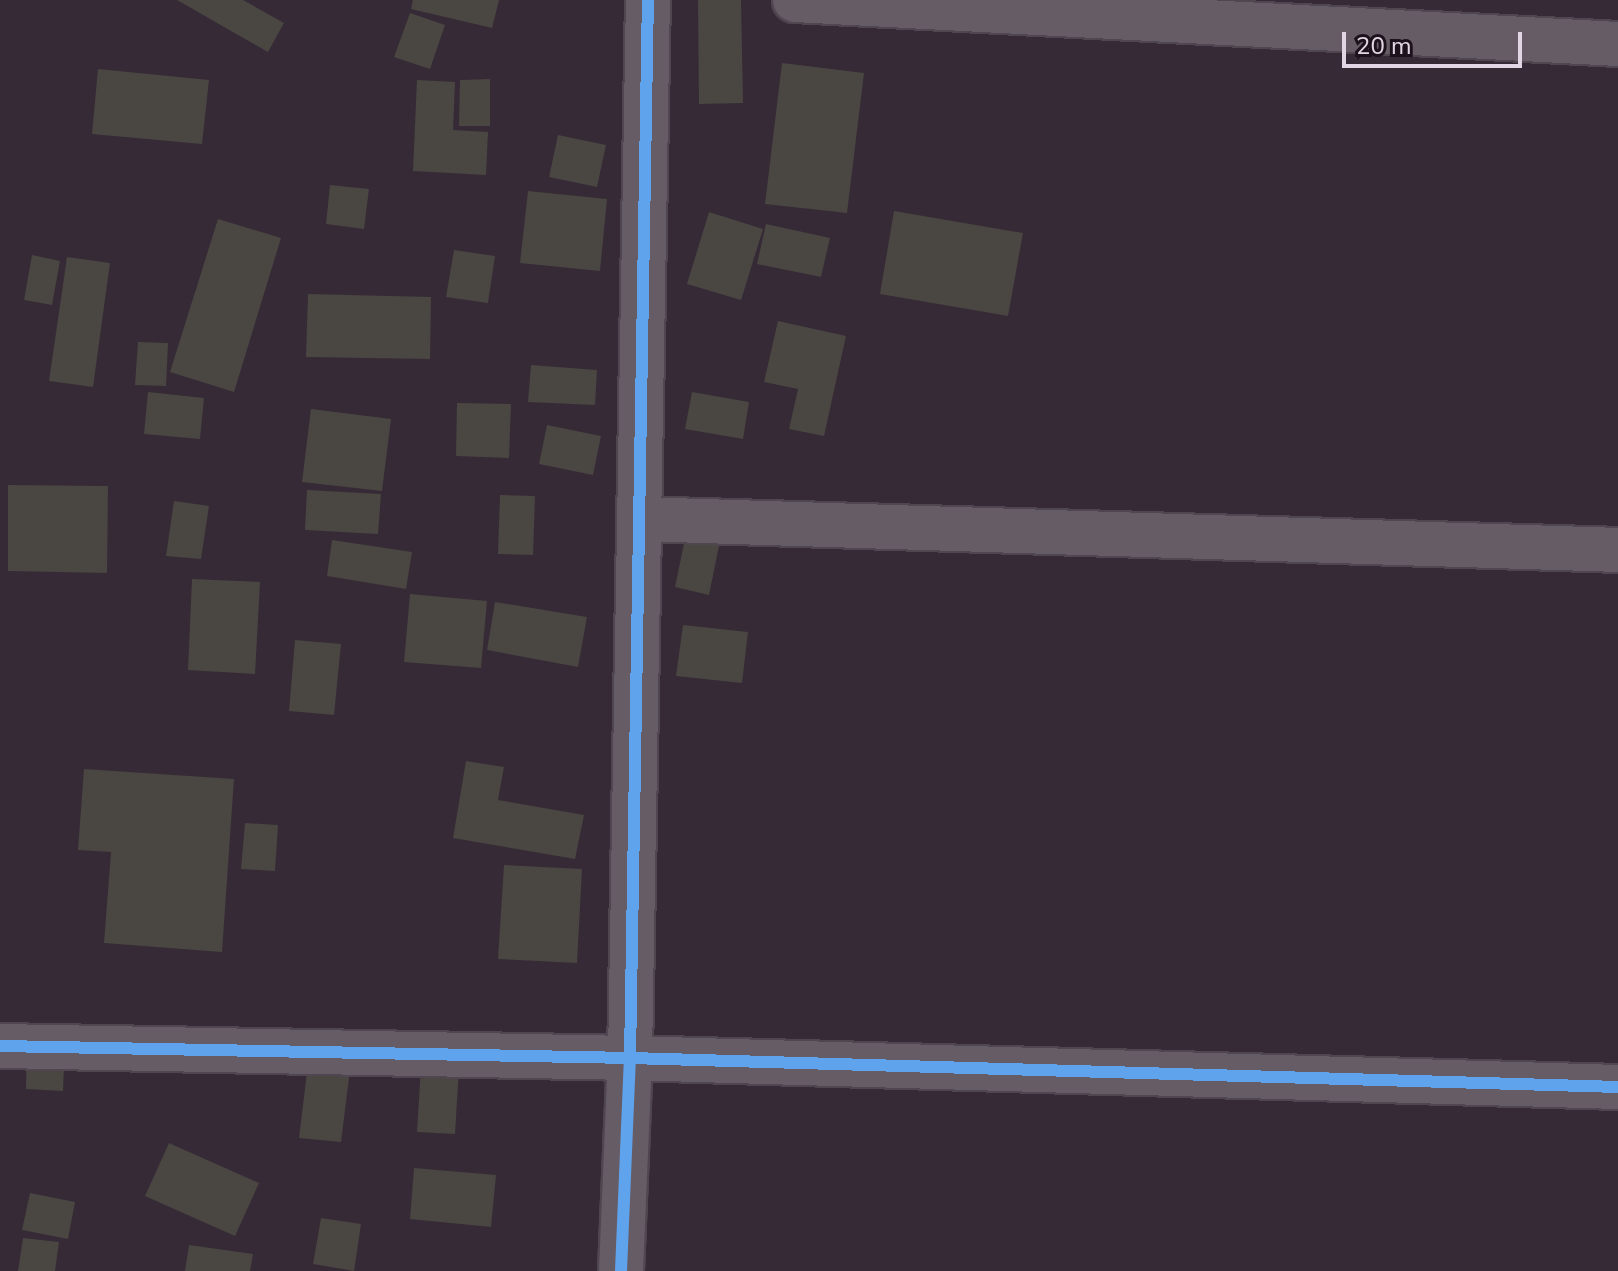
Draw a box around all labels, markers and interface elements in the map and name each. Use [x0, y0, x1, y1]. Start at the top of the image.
scale bar [1346, 16, 1526, 66]
text: 20 m [1356, 30, 1412, 62]

